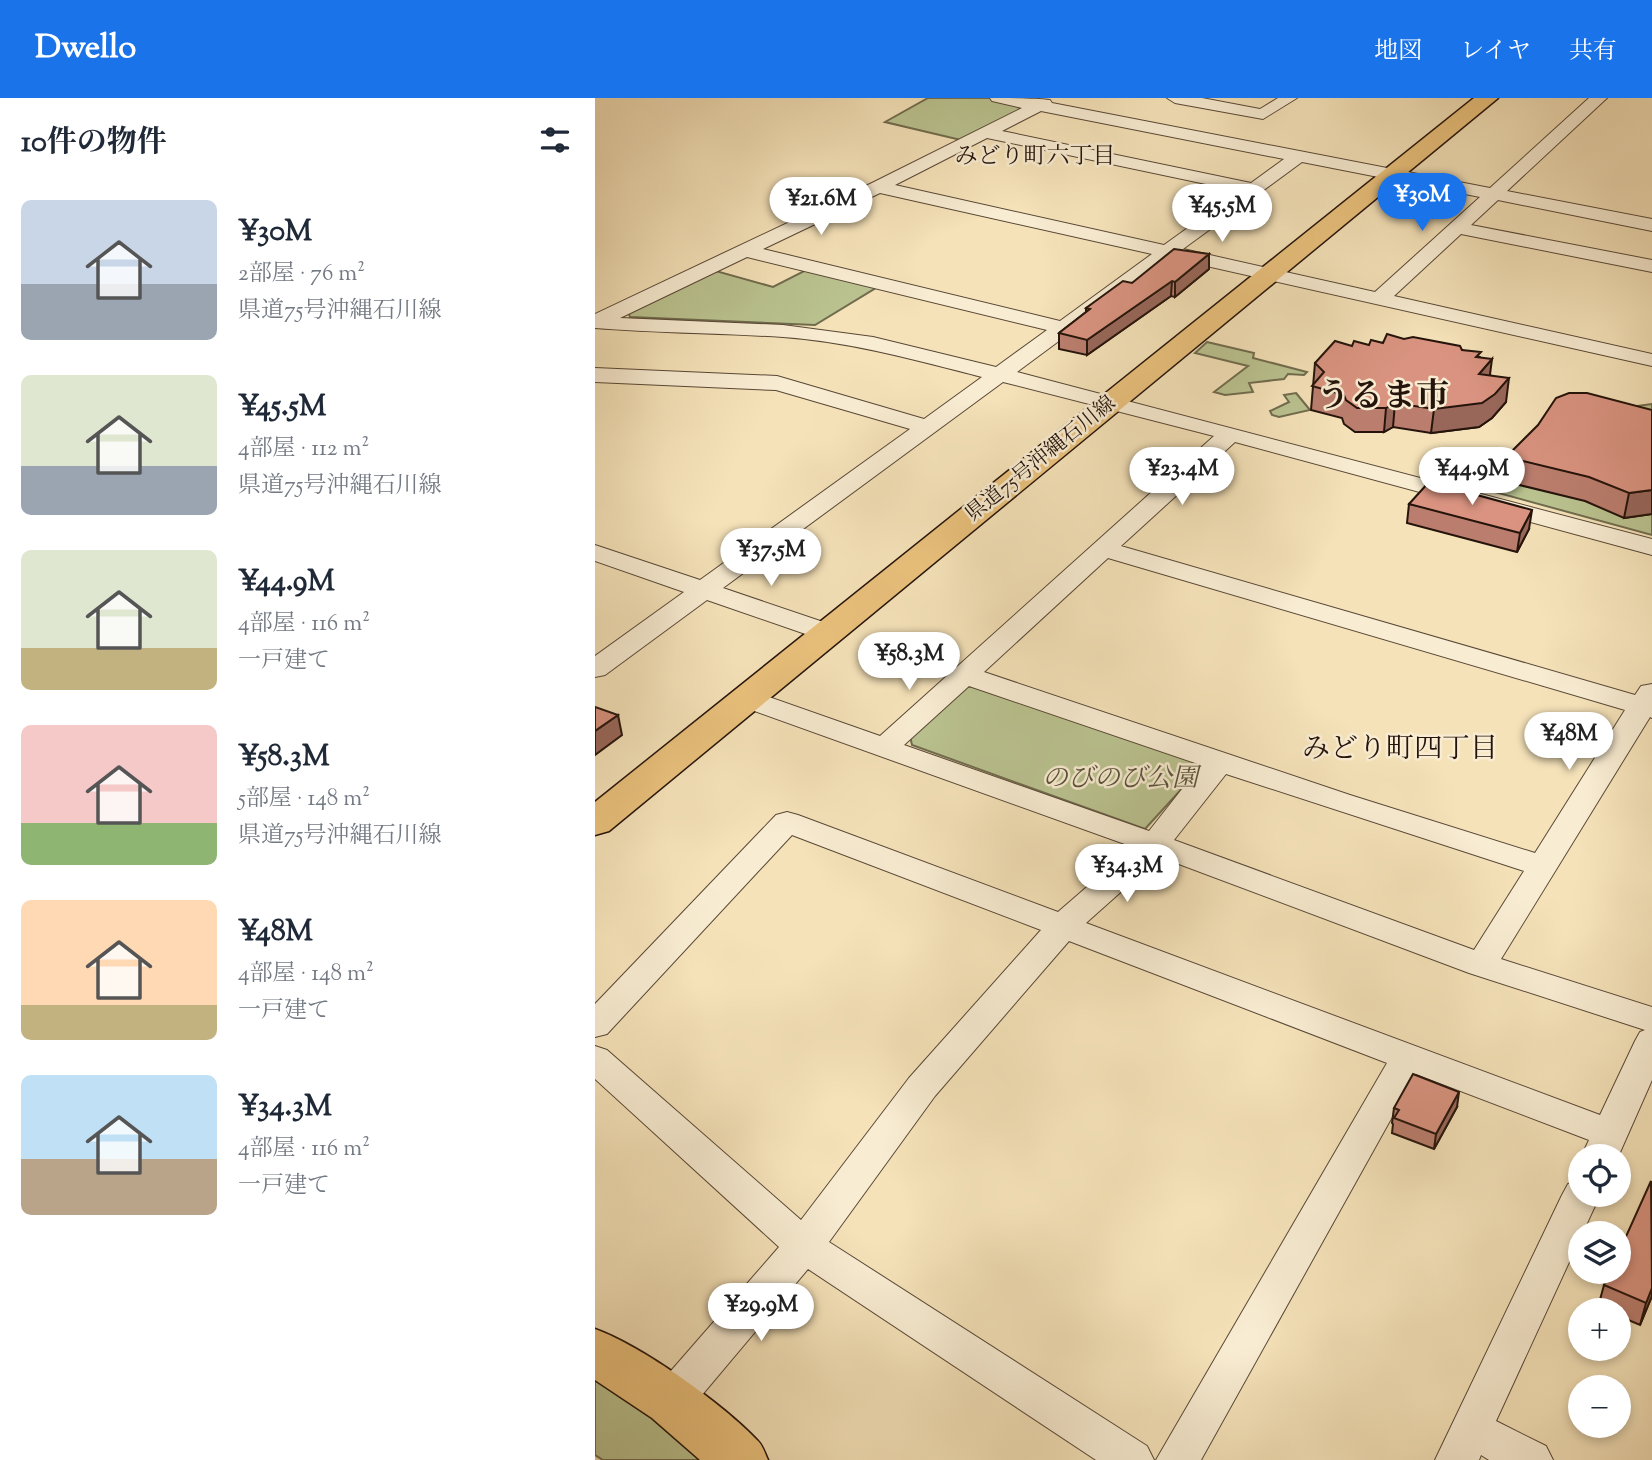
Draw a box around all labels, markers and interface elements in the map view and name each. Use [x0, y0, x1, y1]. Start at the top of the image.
text: Dwello [35, 25, 136, 73]
text: 地図 [1374, 35, 1422, 69]
text: レイヤ [1460, 35, 1531, 69]
text: 共有 [1569, 35, 1617, 69]
icon: filters [536, 121, 574, 159]
text: 10件の物件 [21, 122, 167, 165]
district label: みどり町六丁目 [955, 141, 1116, 174]
pin: ¥30M [1381, 174, 1463, 233]
pin: ¥21.6M [764, 178, 878, 237]
text: ¥30M [1394, 179, 1450, 212]
text: ¥21.6M [785, 183, 857, 216]
pin: ¥45.5M [1165, 184, 1279, 244]
text: ¥45.5M [1188, 190, 1256, 223]
text: ¥30M [238, 211, 312, 254]
icon: home [77, 228, 161, 312]
text: 2部屋 · 76 m² [238, 258, 365, 291]
text: 県道75号沖縄石川線 [238, 295, 441, 328]
district label: うるま市 [1317, 374, 1449, 422]
text: ¥45.5M [238, 386, 326, 429]
street label: 県道75号沖縄石川線 [960, 389, 1123, 530]
icon: home [77, 403, 161, 487]
text: 4部屋 · 112 m² [238, 433, 369, 466]
pin: ¥23.4M [1125, 448, 1239, 507]
pin: ¥44.9M [1415, 448, 1529, 507]
text: ¥23.4M [1145, 453, 1219, 486]
text: ¥44.9M [1435, 453, 1509, 486]
text: 県道75号沖縄石川線 [238, 470, 441, 503]
pin: ¥37.5M [714, 528, 828, 588]
text: ¥37.5M [736, 534, 806, 567]
text: ¥44.9M [238, 561, 335, 604]
icon: home [77, 578, 161, 662]
text: 4部屋 · 116 m² [238, 608, 370, 641]
pin: ¥58.3M [852, 632, 966, 692]
text: ¥58.3M [874, 638, 944, 671]
text: 一戸建て [238, 645, 330, 678]
pin: ¥48M [1528, 712, 1610, 772]
text: ¥48M [1540, 718, 1598, 751]
district label: みどり町四丁目 [1302, 730, 1498, 770]
text: ¥58.3M [238, 736, 330, 779]
icon: home [77, 753, 161, 837]
park label: のびのび公園 [1042, 761, 1202, 798]
text: 5部屋 · 148 m² [238, 783, 370, 816]
text: 県道75号沖縄石川線 [238, 820, 441, 853]
pin: ¥34.3M [1070, 844, 1184, 904]
text: ¥34.3M [1091, 850, 1163, 883]
text: ¥48M [238, 911, 313, 954]
icon: home [77, 928, 161, 1012]
text: 4部屋 · 148 m² [238, 958, 374, 991]
text: 一戸建て [238, 995, 330, 1028]
text: ¥34.3M [238, 1086, 332, 1129]
icon: home [77, 1103, 161, 1187]
text: 4部屋 · 116 m² [238, 1133, 370, 1166]
map controls [1568, 1144, 1631, 1438]
button: locate [1568, 1144, 1631, 1207]
text: 一戸建て [238, 1170, 330, 1203]
button: layers [1568, 1221, 1631, 1284]
pin: ¥29.9M [704, 1284, 818, 1343]
text: ¥29.9M [724, 1289, 798, 1322]
button: + [1568, 1298, 1631, 1361]
button: − [1568, 1375, 1631, 1438]

